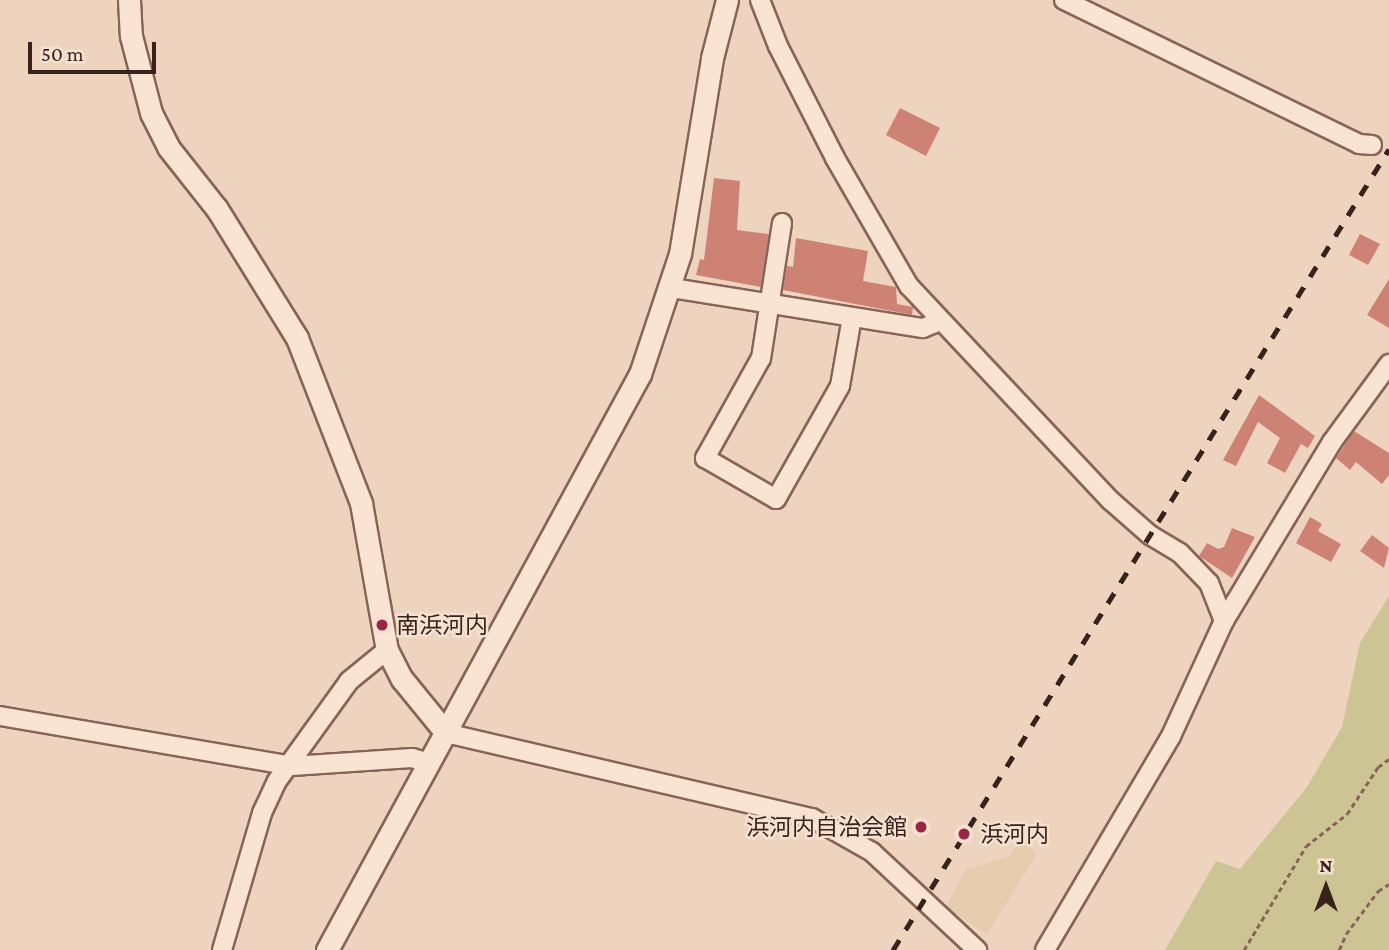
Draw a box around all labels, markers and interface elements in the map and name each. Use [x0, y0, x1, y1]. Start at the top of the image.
scale bar [32, 28, 159, 72]
text: 50 m [41, 42, 84, 66]
place label: 南浜河内 [396, 611, 488, 639]
marker: 南浜河内 [374, 617, 390, 633]
place label: 浜河内自治会館 [746, 813, 907, 841]
marker: 浜河内自治会館 [913, 819, 929, 835]
place label: 浜河内 [980, 820, 1049, 848]
marker: 浜河内 [954, 824, 974, 844]
north arrow [1291, 852, 1361, 922]
text: N [1320, 855, 1332, 876]

